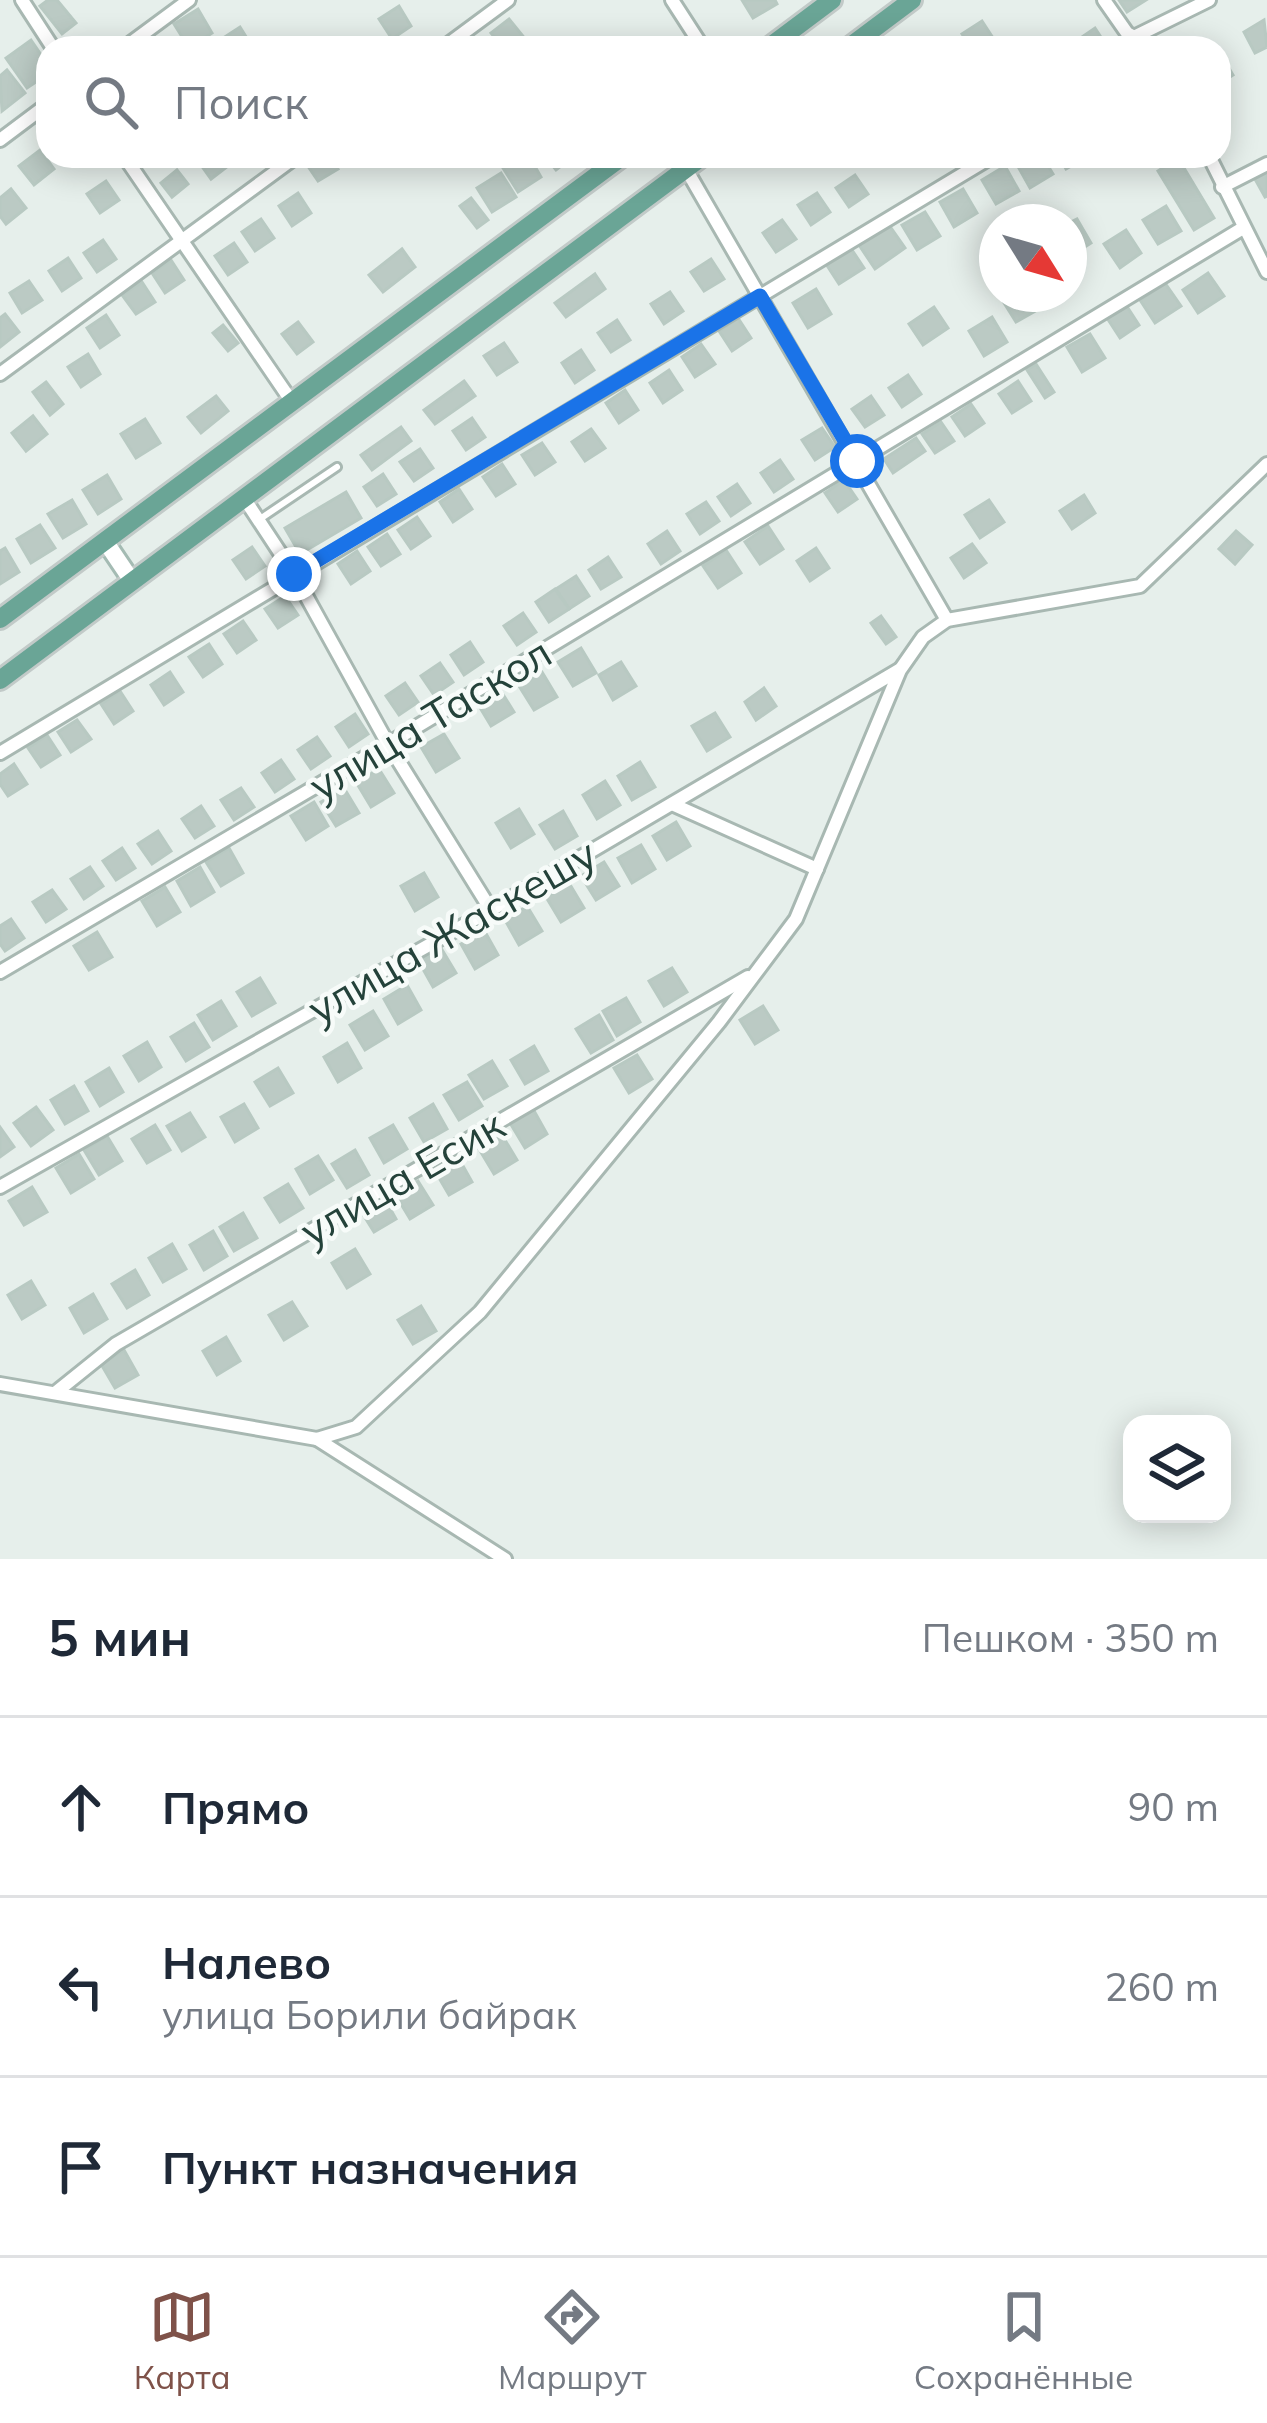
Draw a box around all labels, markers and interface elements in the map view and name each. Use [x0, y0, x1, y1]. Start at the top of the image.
search box [36, 36, 1231, 168]
icon: search [78, 69, 144, 135]
text: Поиск [174, 74, 308, 130]
north arrow [979, 204, 1087, 312]
route start [830, 434, 884, 488]
route end [267, 547, 321, 601]
street label: улица Таскол [299, 625, 561, 812]
street label: улица Жаскешу [298, 826, 606, 1035]
street label: улица Есик [290, 1098, 514, 1257]
map controls [1123, 1415, 1231, 1523]
button: layers [1123, 1415, 1231, 1523]
text: 5 мин [48, 1605, 191, 1669]
text: Пешком · 350 m [922, 1613, 1219, 1662]
icon: ahead [48, 1774, 114, 1840]
text: Прямо [162, 1779, 310, 1835]
text: 90 m [1128, 1782, 1219, 1831]
text: Налево [162, 1934, 331, 1990]
icon: left [48, 1954, 114, 2020]
text: 260 m [1104, 1962, 1219, 2011]
text: улица Борили байрак [162, 1990, 576, 2039]
icon: arrive [48, 2134, 114, 2200]
text: Пункт назначения [162, 2139, 579, 2195]
tab: Карта [134, 2284, 231, 2397]
tab: Маршрут [498, 2284, 646, 2397]
tab: Сохранённые [914, 2284, 1133, 2397]

